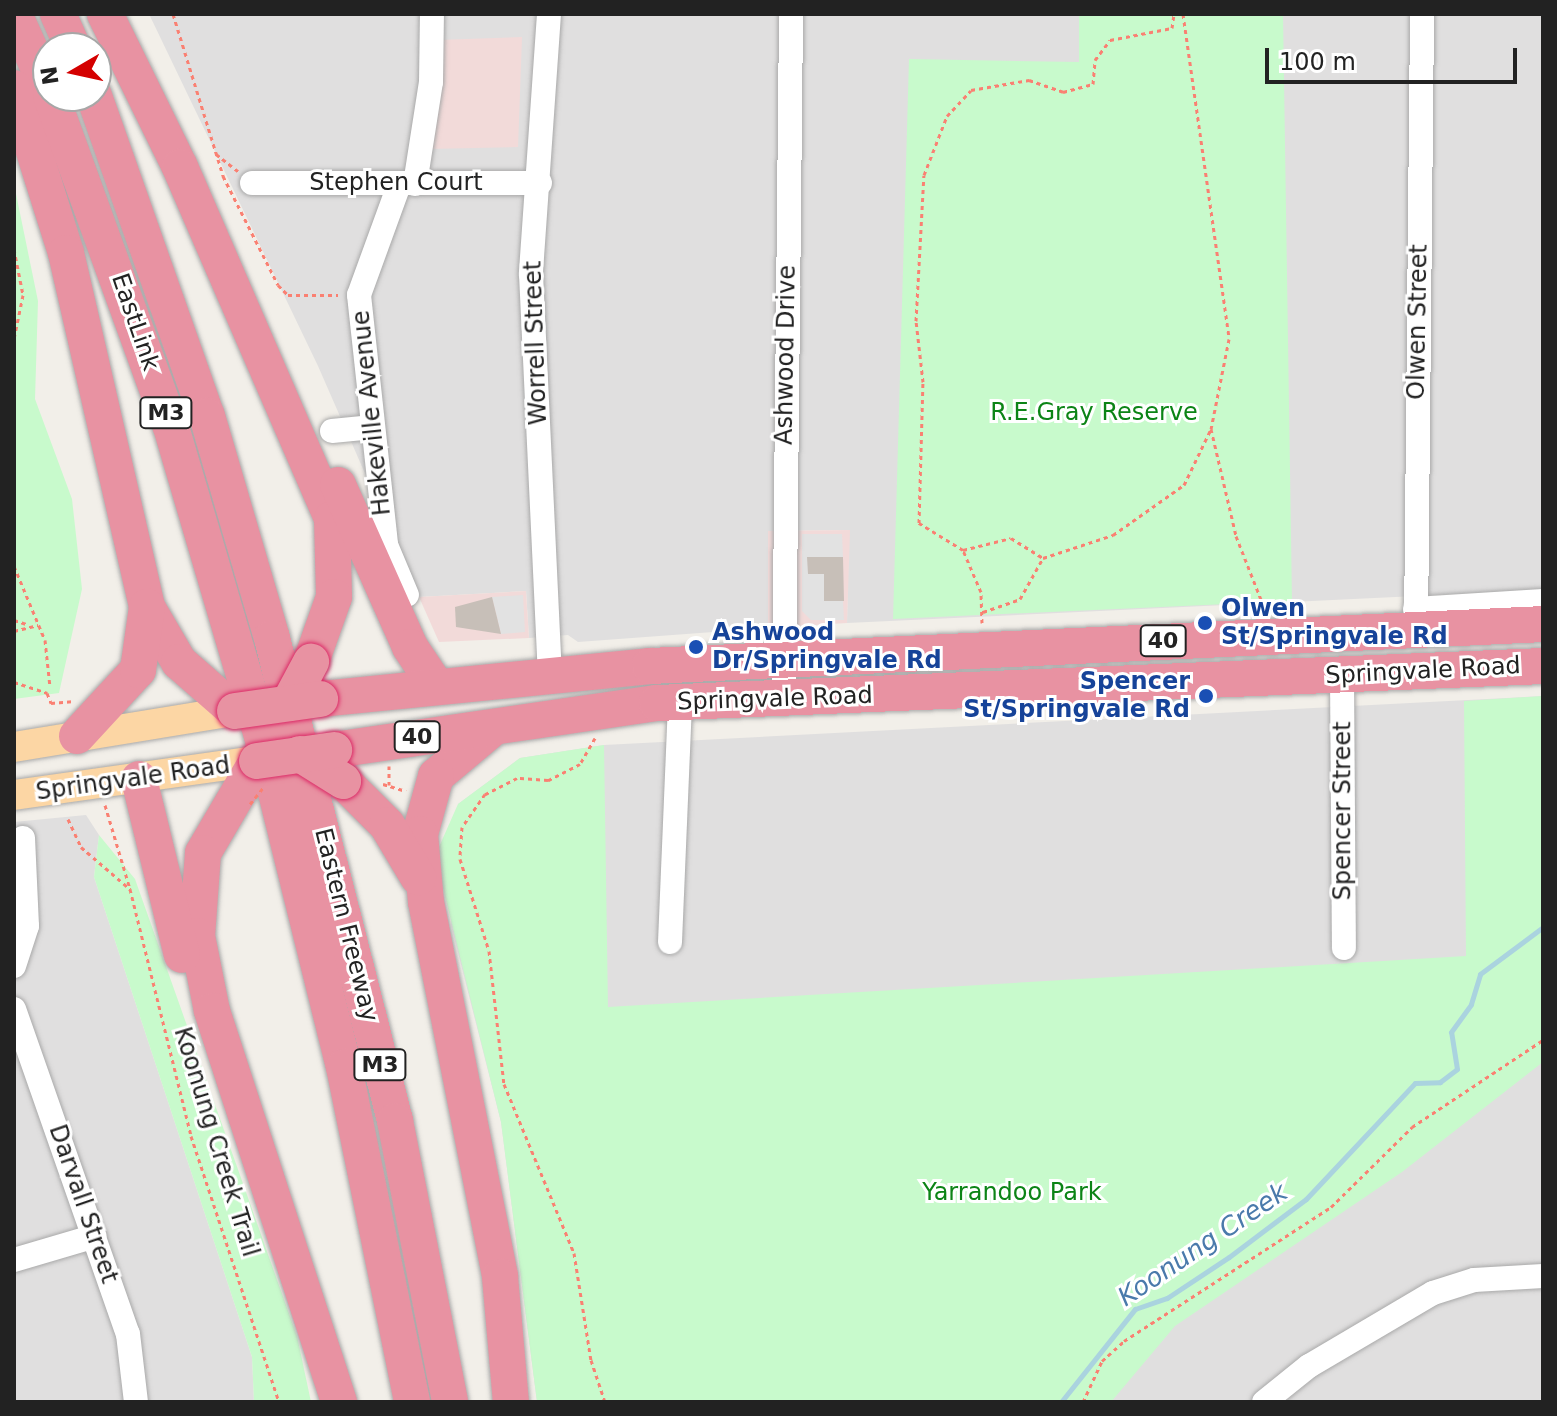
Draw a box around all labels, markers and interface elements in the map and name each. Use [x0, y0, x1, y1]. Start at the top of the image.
north arrow [32, 32, 112, 112]
scale bar [1269, 32, 1521, 82]
text: 100 m [1279, 48, 1356, 76]
text: N [36, 64, 64, 87]
street label: Stephen Court [309, 169, 483, 197]
street label: Olwen Street [1402, 244, 1434, 400]
street label: Worrell Street [519, 260, 553, 426]
street label: Ashwood Drive [770, 265, 802, 445]
street label: EastLink [105, 270, 165, 374]
street label: Hakeville Avenue [347, 309, 397, 517]
road number: M3 [138, 395, 194, 431]
park label: R.E.Gray Reserve [990, 399, 1198, 427]
place label: Olwen St/Springvale Rd [1221, 595, 1448, 651]
marker: Olwen St/Springvale Rd [1196, 614, 1214, 632]
place label: Ashwood Dr/Springvale Rd [712, 619, 942, 675]
road number: 40 [1139, 623, 1187, 659]
marker: Ashwood Dr/Springvale Rd [687, 638, 705, 656]
street label: Springvale Road [1325, 652, 1521, 690]
place label: Spencer St/Springvale Rd [963, 668, 1190, 724]
street label: Springvale Road [677, 681, 873, 717]
marker: Spencer St/Springvale Rd [1197, 687, 1215, 705]
road number: 40 [393, 719, 441, 755]
street label: Spencer Street [1329, 722, 1357, 900]
street label: Springvale Road [34, 751, 232, 807]
street label: Eastern Freeway [308, 825, 384, 1025]
street label: Koonung Creek Trail [167, 1024, 265, 1260]
road number: M3 [352, 1047, 408, 1083]
street label: Darvall Street [42, 1121, 124, 1287]
water label: Koonung Creek [1112, 1177, 1294, 1313]
park label: Yarrandoo Park [922, 1179, 1102, 1207]

